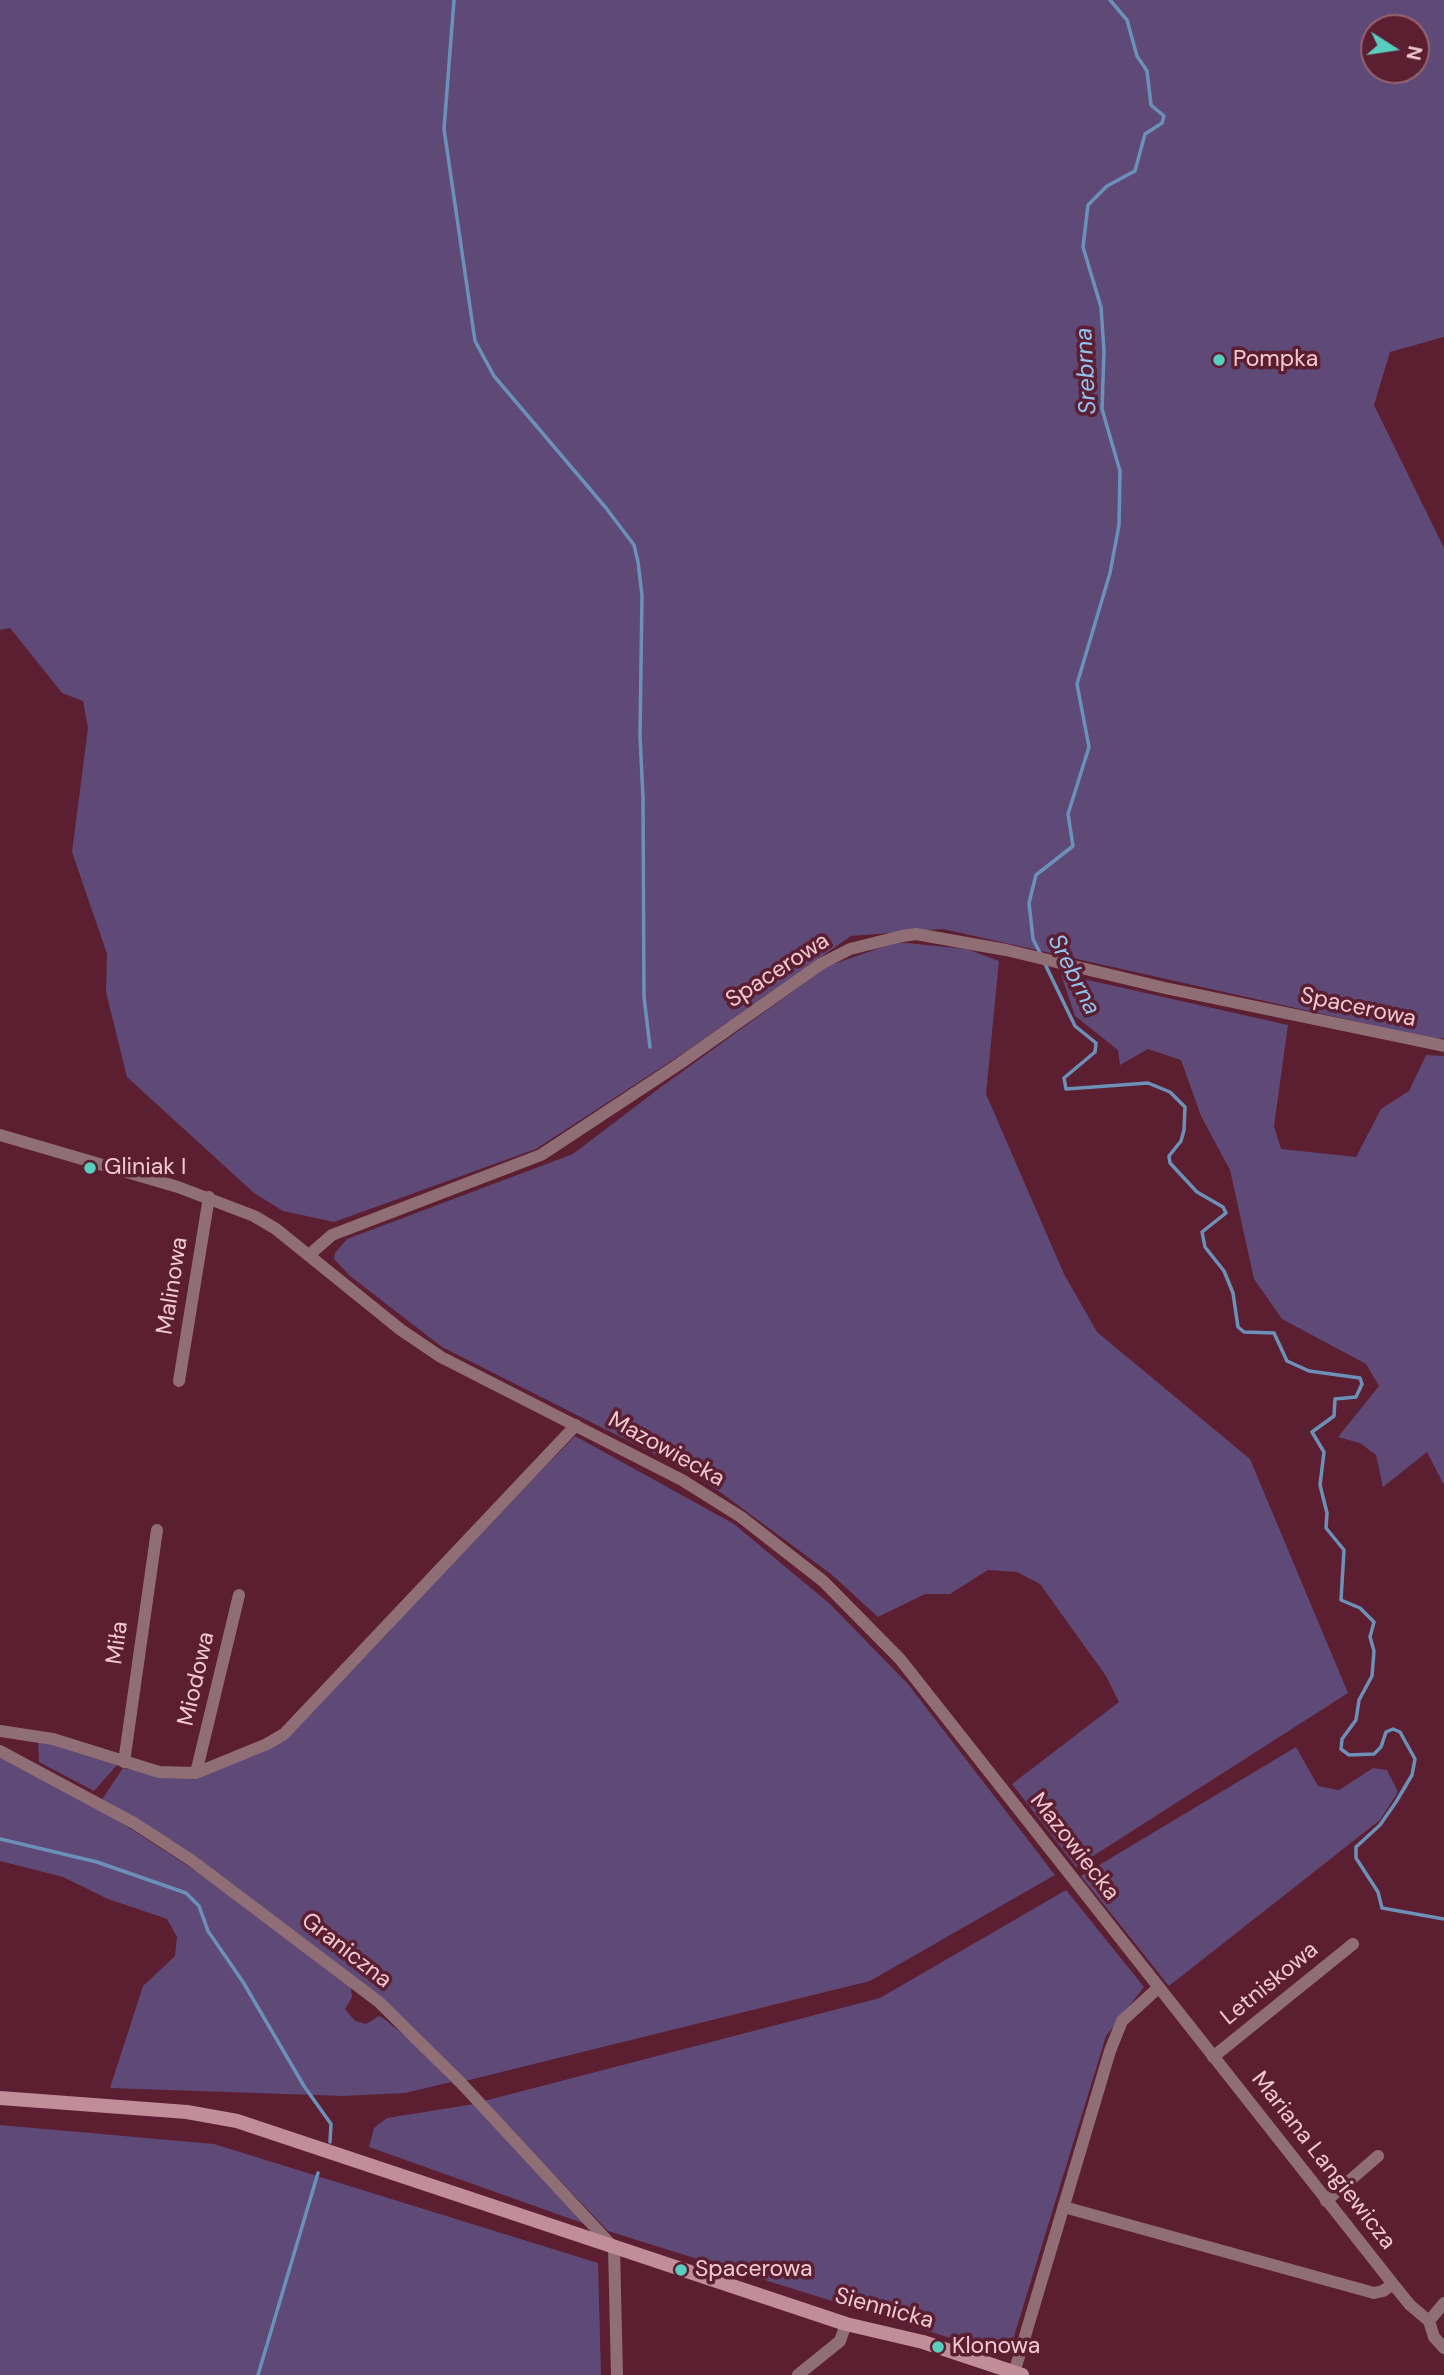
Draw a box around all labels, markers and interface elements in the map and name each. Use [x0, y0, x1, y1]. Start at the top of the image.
north arrow [1360, 14, 1430, 84]
text: N [1400, 44, 1428, 62]
water label: Srebrna [1070, 327, 1104, 415]
place label: Pompka [1233, 346, 1318, 374]
marker: Pompka [1211, 352, 1227, 368]
street label: Spacerowa [721, 927, 835, 1015]
water label: Srebrna [1040, 930, 1106, 1020]
street label: Spacerowa [1298, 982, 1418, 1034]
place label: Gliniak I [104, 1154, 186, 1182]
marker: Gliniak I [82, 1160, 98, 1176]
street label: Malinowa [152, 1235, 194, 1337]
street label: Mazowiecka [603, 1407, 729, 1493]
street label: Miła [101, 1620, 135, 1666]
street label: Miodowa [173, 1629, 221, 1729]
street label: Mazowiecka [1023, 1788, 1125, 1906]
street label: Graniczna [296, 1907, 396, 1995]
street label: Letniskowa [1216, 1936, 1324, 2032]
street label: Mariana Langiewicza [1245, 2066, 1401, 2256]
place label: Spacerowa [695, 2256, 812, 2284]
marker: Spacerowa [673, 2262, 689, 2278]
street label: Siennicka [832, 2283, 936, 2335]
place label: Klonowa [952, 2333, 1040, 2361]
marker: Klonowa [930, 2339, 946, 2355]

